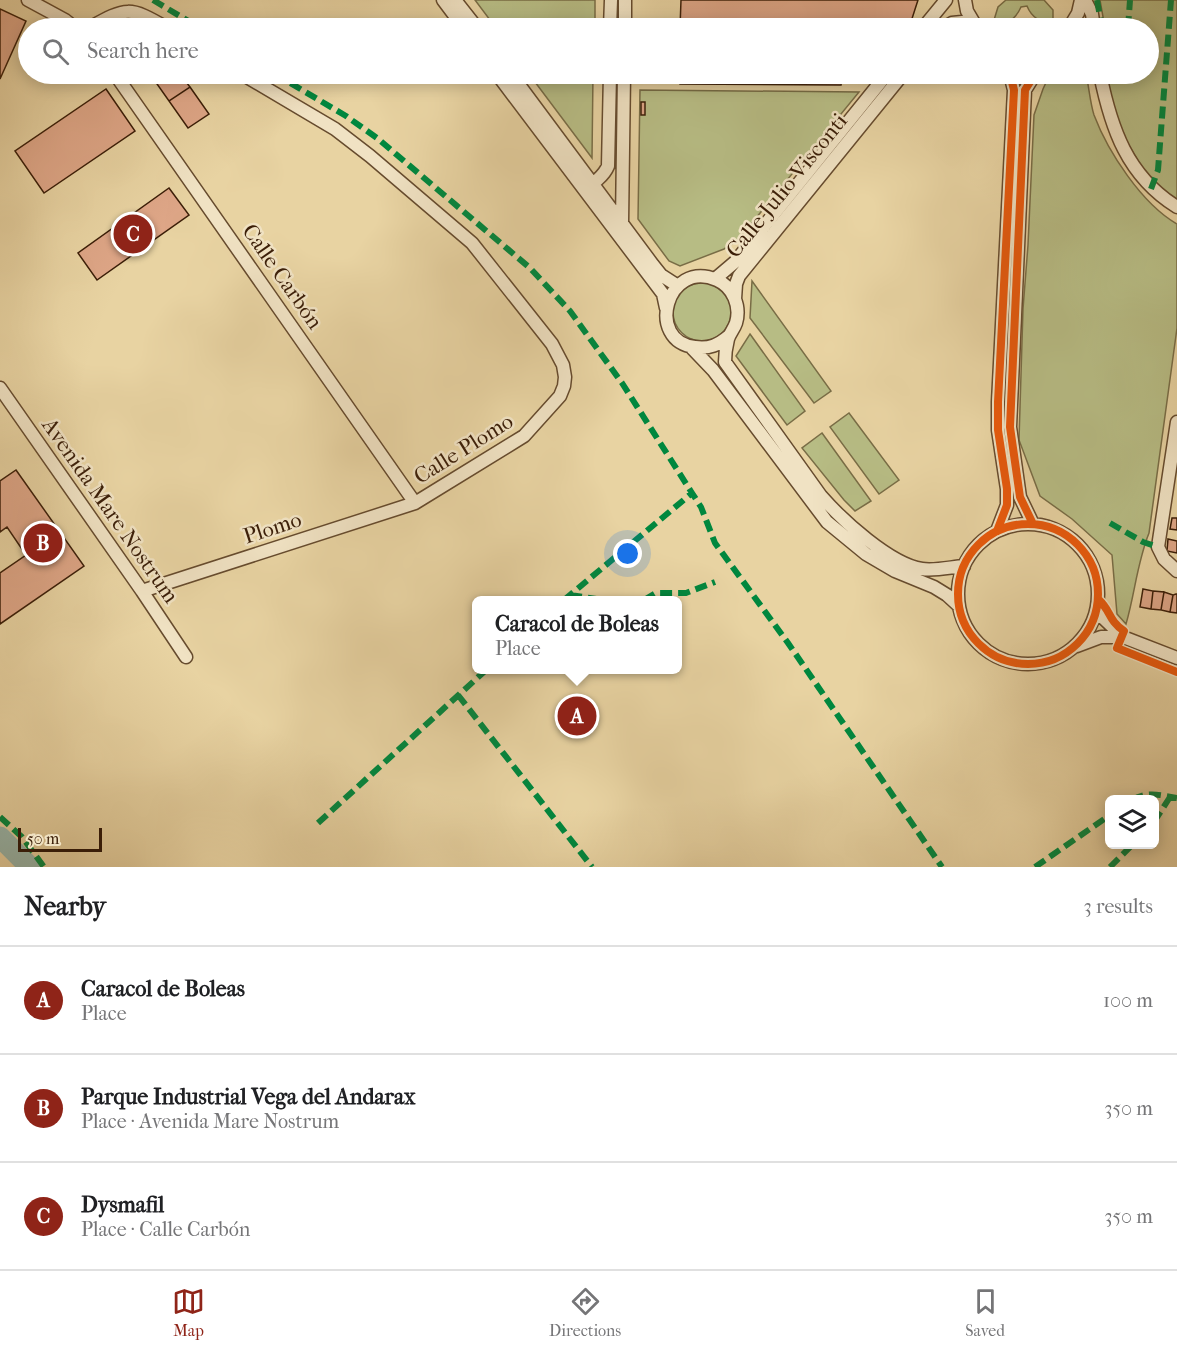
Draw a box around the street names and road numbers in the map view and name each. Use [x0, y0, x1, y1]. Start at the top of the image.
street label: Calle Julio Visconti [721, 108, 853, 263]
street label: Calle Carbón [236, 219, 328, 334]
street label: Calle Plomo [409, 408, 518, 490]
street label: Avenida Mare Nostrum [36, 412, 184, 609]
street label: Plomo [240, 506, 305, 550]

